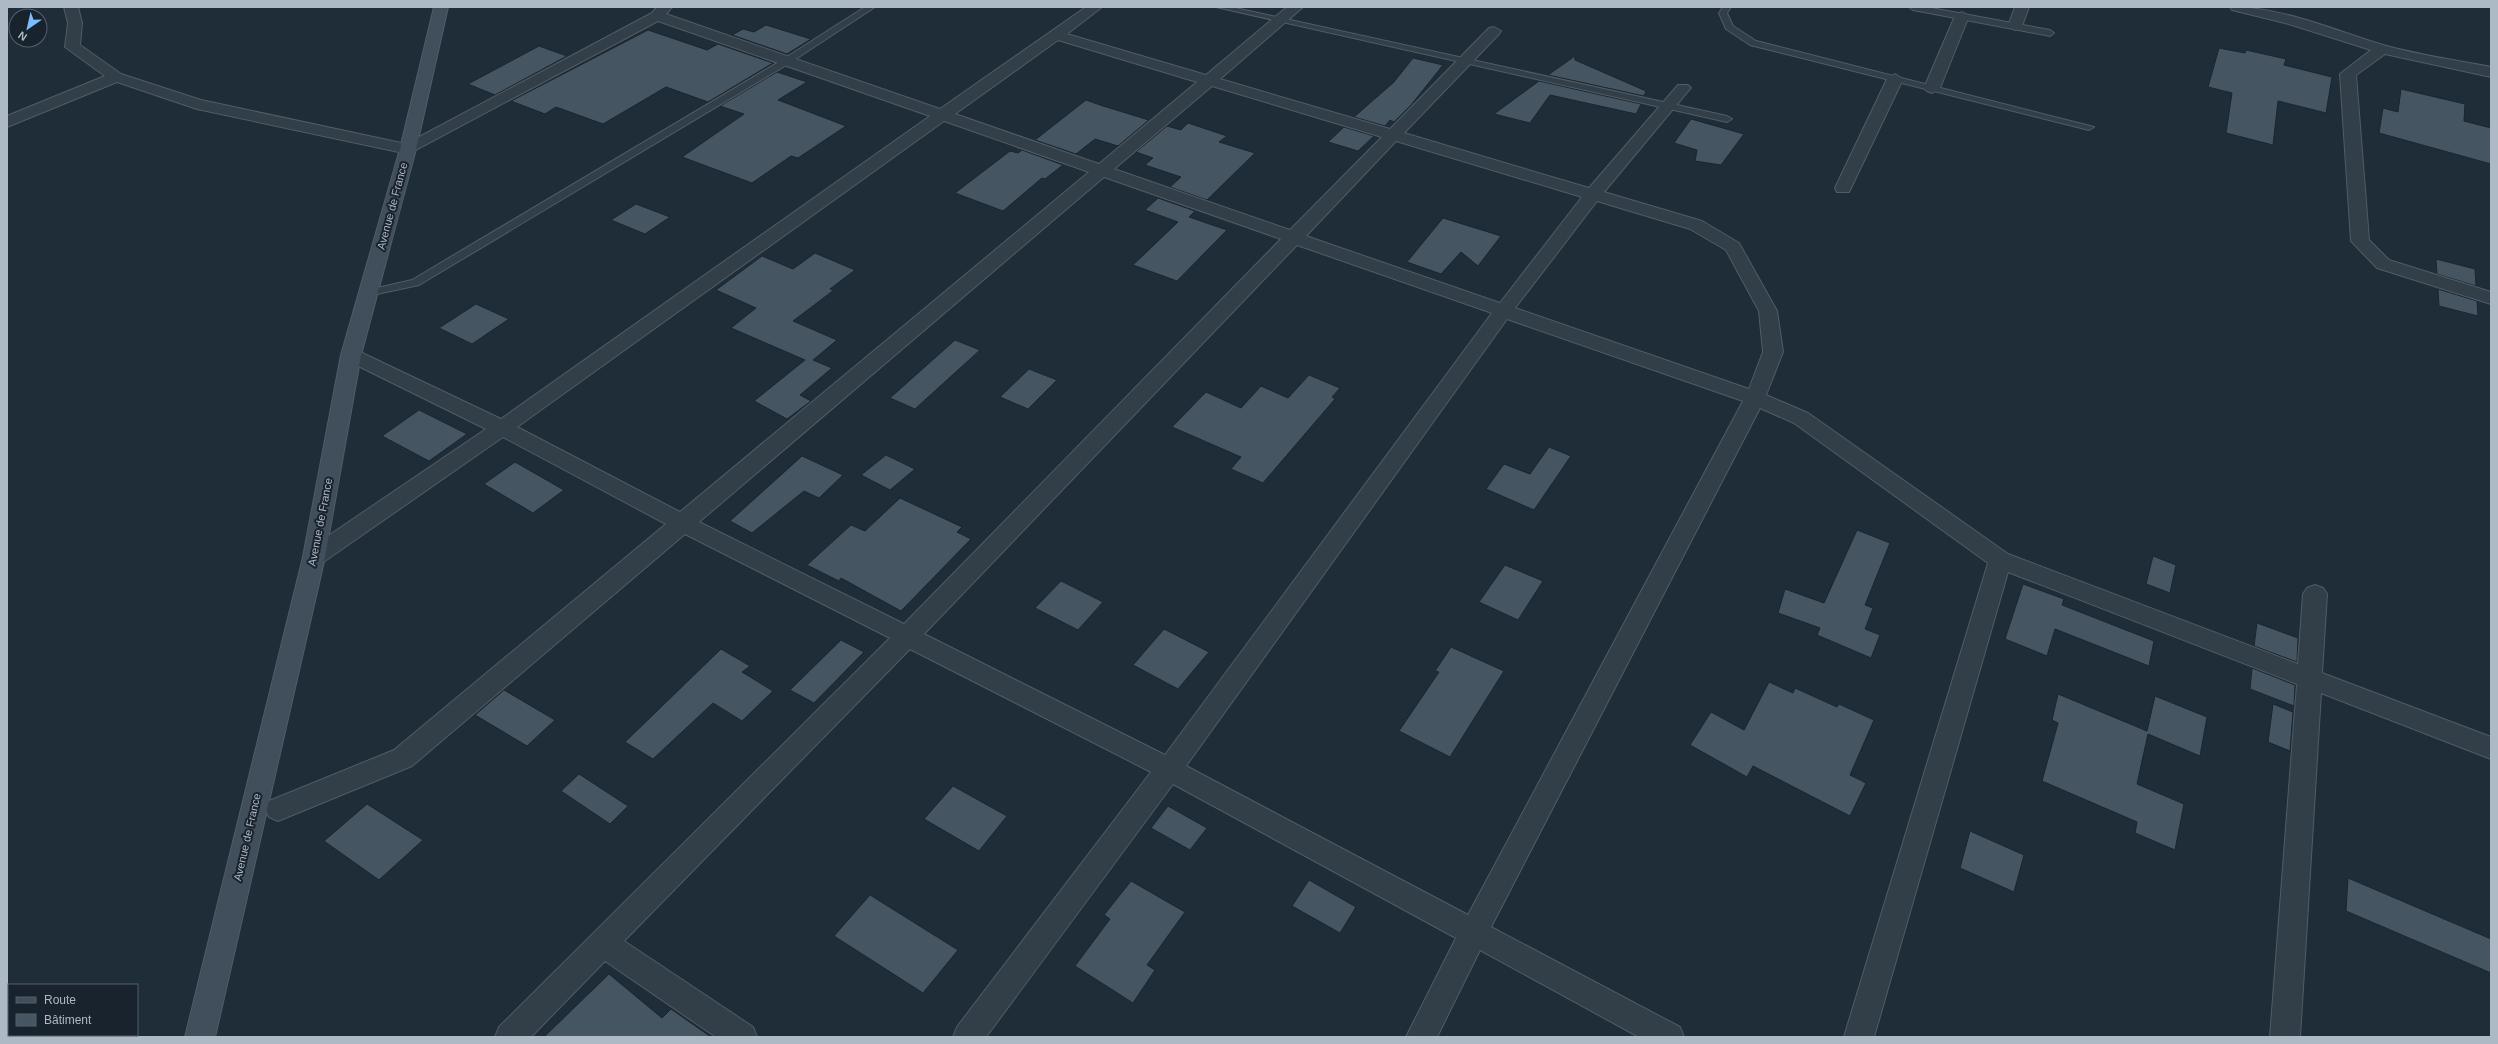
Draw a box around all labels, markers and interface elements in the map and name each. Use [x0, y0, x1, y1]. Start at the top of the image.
north arrow [8, 8, 48, 48]
text: N [16, 29, 29, 43]
street label: Avenue de France [375, 161, 409, 251]
street label: Avenue de France [306, 477, 334, 567]
street label: Avenue de France [231, 792, 263, 882]
legend [8, 984, 138, 1036]
text: Route [44, 993, 76, 1007]
text: Bâtiment [44, 1013, 92, 1027]

